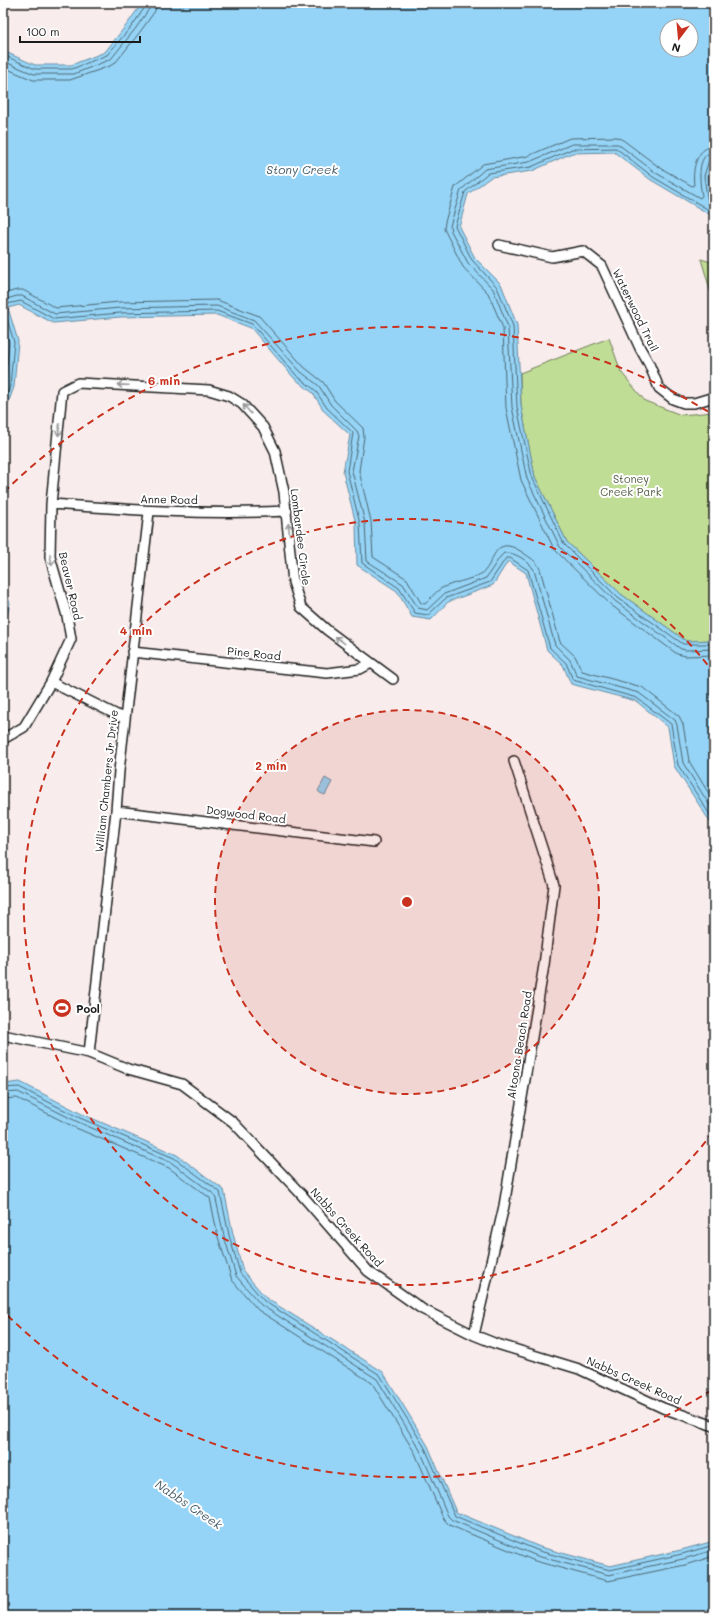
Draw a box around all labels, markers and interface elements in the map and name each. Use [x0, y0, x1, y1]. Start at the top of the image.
scale bar [20, 18, 140, 44]
north arrow [659, 18, 699, 58]
text: 100 m [26, 23, 60, 39]
text: N [670, 40, 682, 56]
water label: Stony Creek [266, 161, 338, 177]
street label: Waterwood Trail [609, 266, 663, 354]
text: 6 min [148, 372, 180, 388]
one-way arrow [117, 381, 130, 389]
one-way arrow [243, 405, 252, 415]
one-way arrow [55, 423, 62, 436]
park label: Stoney Creek Park [600, 471, 662, 499]
street label: Lombardee Circle [288, 488, 314, 586]
street label: Anne Road [140, 491, 198, 507]
one-way arrow [285, 523, 292, 536]
street label: Beaver Road [56, 550, 86, 622]
one-way arrow [47, 553, 55, 566]
text: 4 min [120, 622, 152, 638]
one-way arrow [334, 636, 345, 644]
street label: Pine Road [226, 643, 282, 663]
street label: William Chambers Jr Drive [91, 709, 121, 853]
text: 2 min [255, 757, 287, 773]
street label: Dogwood Road [205, 802, 287, 826]
centre of rings [400, 895, 414, 909]
street label: Altoona Beach Road [503, 990, 535, 1100]
sports icon: Pool [51, 997, 73, 1019]
place label: Pool [76, 1001, 100, 1016]
street label: Nabbs Creek Road [307, 1184, 387, 1270]
street label: Nabbs Creek Road [585, 1352, 683, 1408]
water label: Nabbs Creek [153, 1476, 226, 1533]

